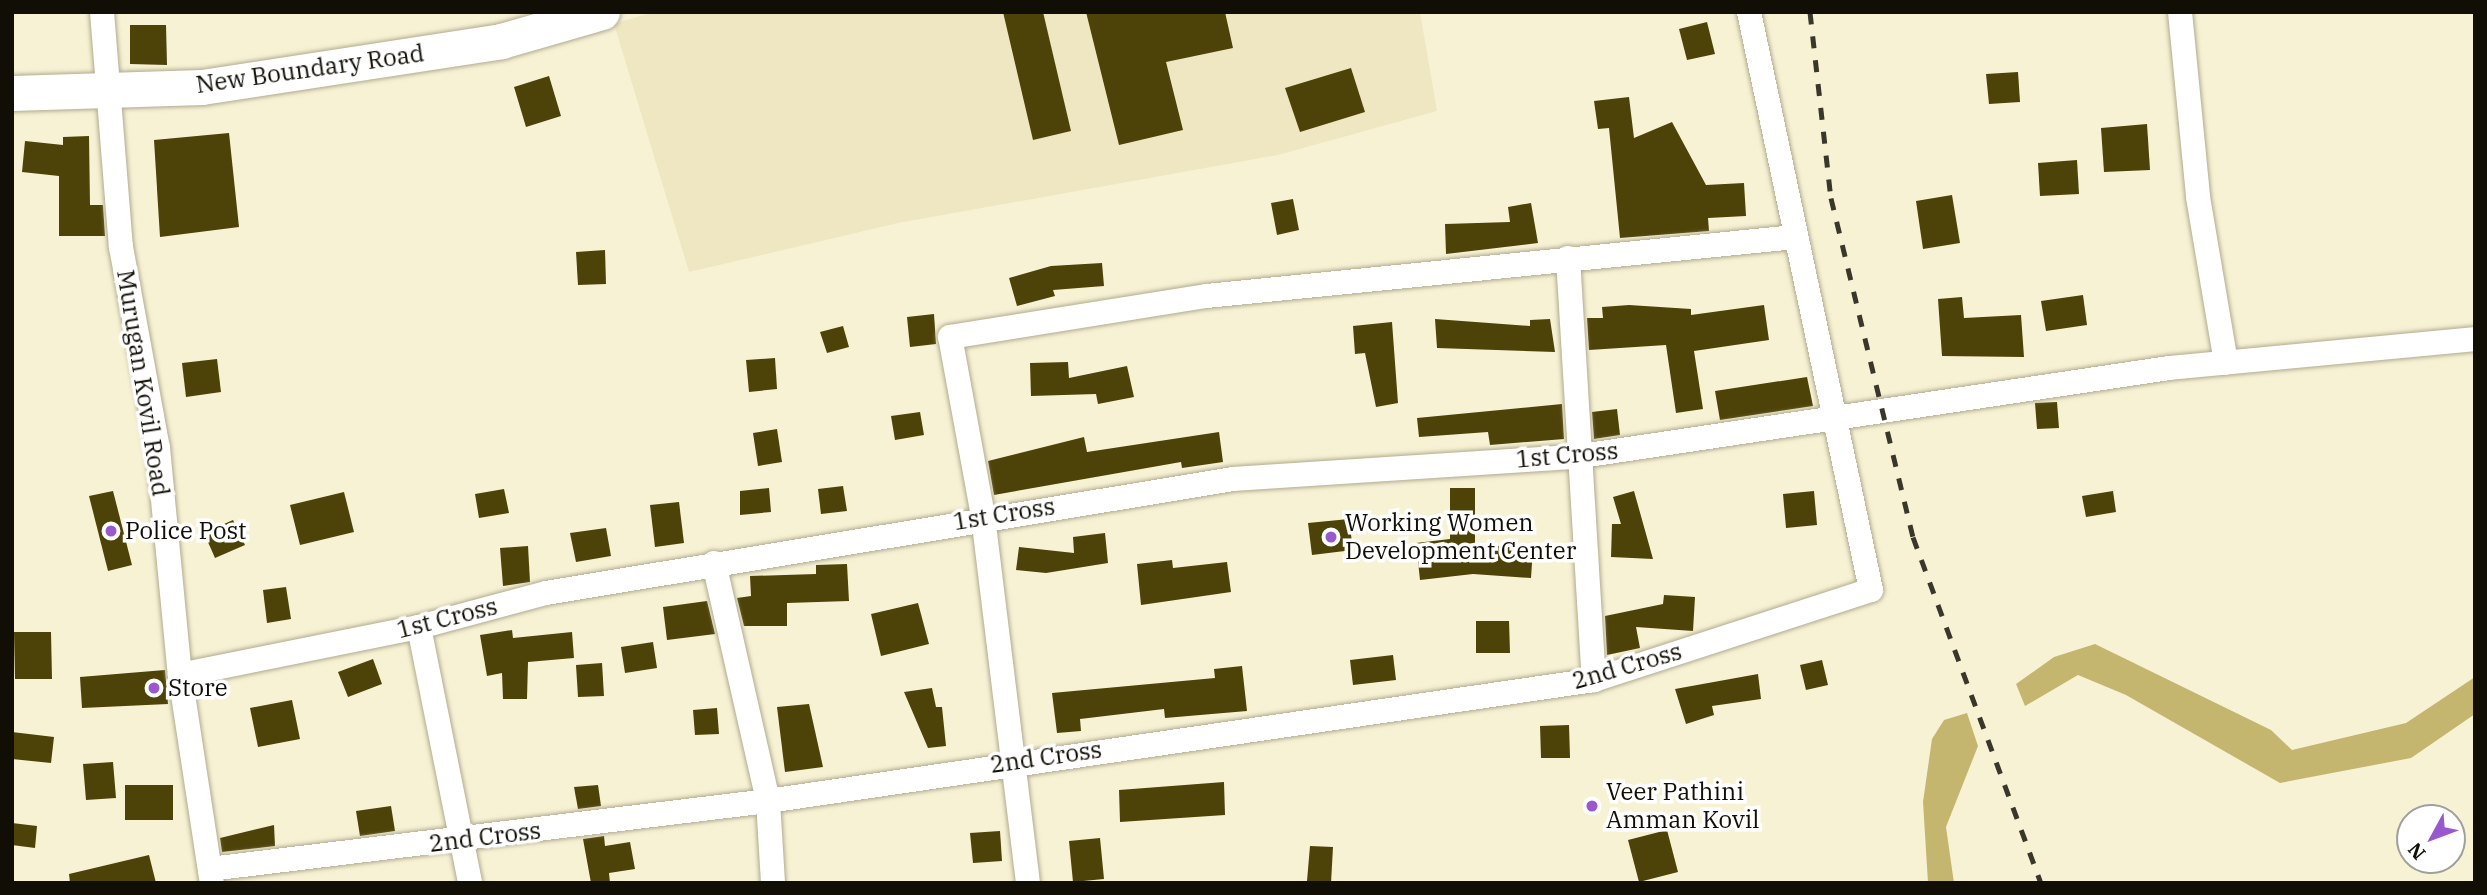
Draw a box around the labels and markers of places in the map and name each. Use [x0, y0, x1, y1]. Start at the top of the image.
place label: Working Women Development Center [1345, 509, 1576, 565]
place label: Police Post [125, 517, 246, 545]
marker: Police Post [103, 523, 119, 539]
marker: Working Women Development Center [1323, 529, 1339, 545]
place label: Store [168, 674, 228, 702]
marker: Store [146, 680, 162, 696]
place label: Veer Pathini Amman Kovil [1606, 778, 1759, 834]
marker: Veer Pathini Amman Kovil [1584, 798, 1600, 814]

